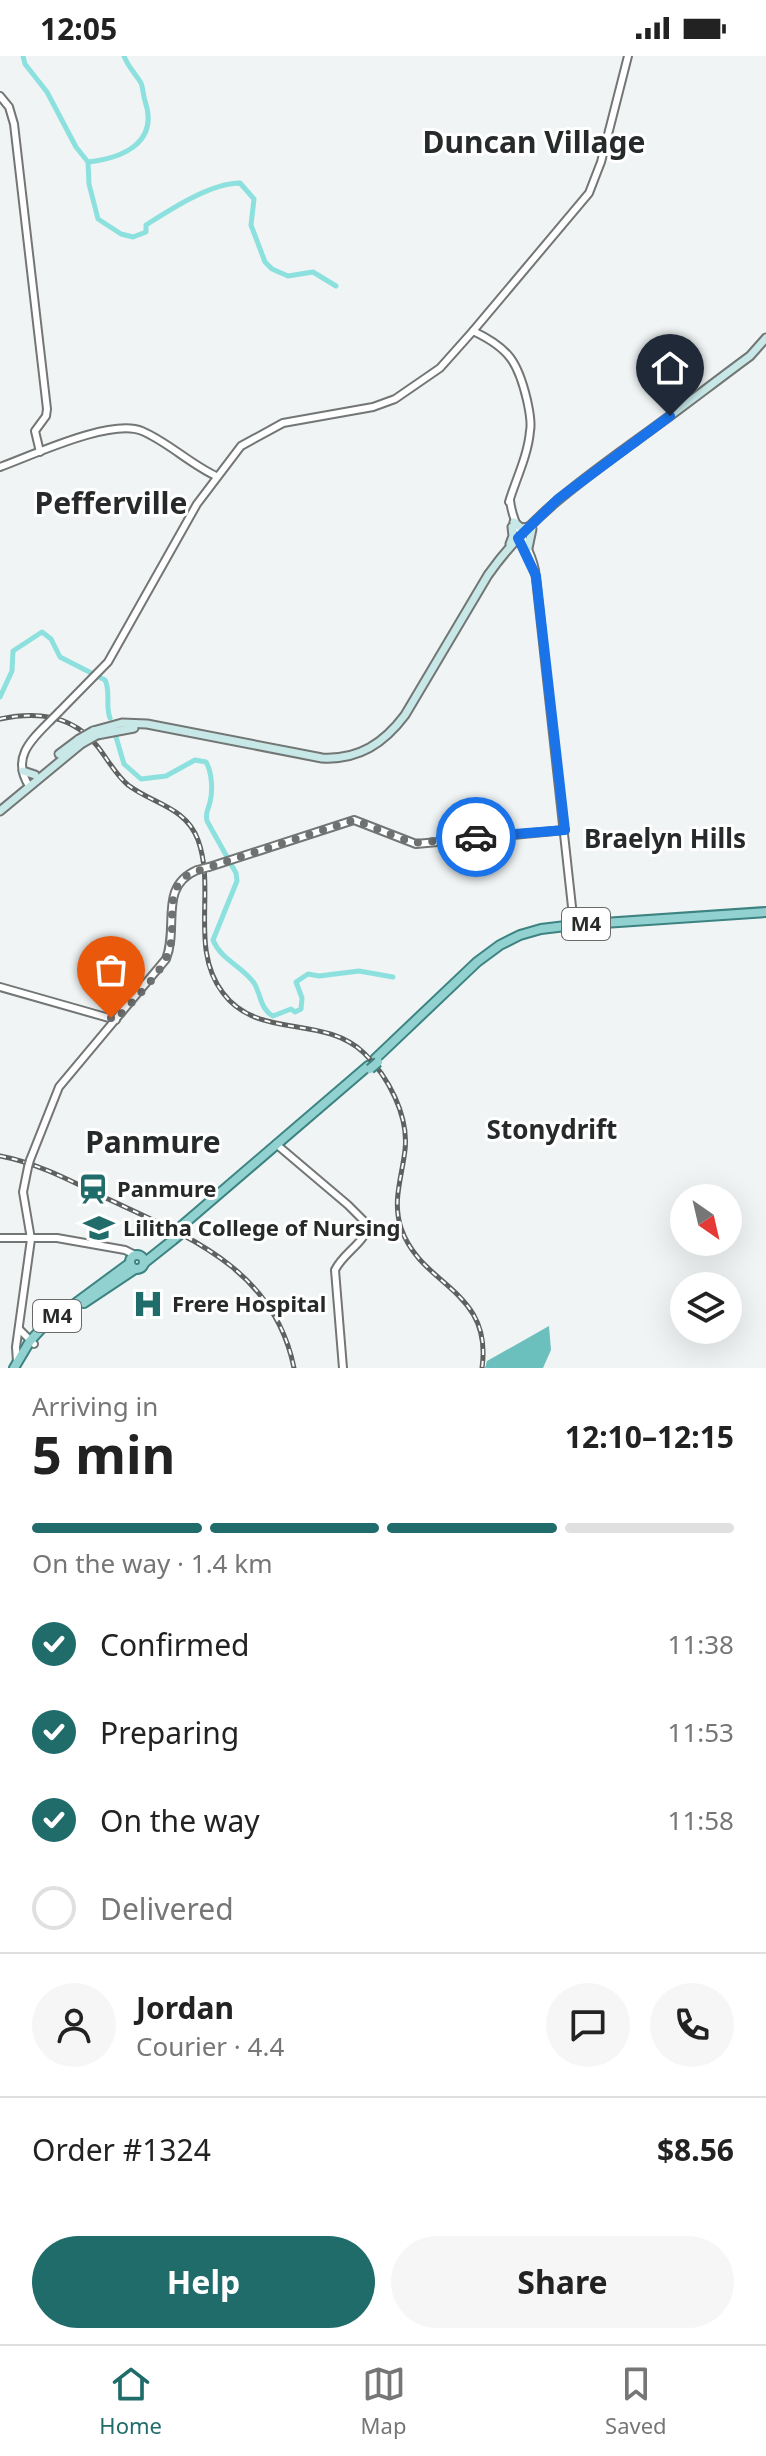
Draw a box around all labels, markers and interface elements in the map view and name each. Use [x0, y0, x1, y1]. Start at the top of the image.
text: 12:05 [40, 8, 117, 49]
district label: Duncan Village [423, 121, 645, 162]
pin [636, 334, 704, 416]
icon: home [648, 346, 692, 390]
district label: Pefferville [35, 482, 187, 523]
courier [436, 797, 516, 877]
icon: car [454, 815, 498, 859]
district label: Braelyn Hills [584, 820, 746, 856]
road number: M4 [562, 908, 610, 940]
pin [77, 936, 145, 1018]
icon: bag [89, 948, 133, 992]
district label: Stonydrift [487, 1111, 617, 1147]
district label: Panmure [85, 1121, 221, 1162]
station icon: Panmure [76, 1172, 110, 1206]
place label: Panmure [117, 1173, 216, 1203]
north arrow [670, 1184, 742, 1256]
map controls [670, 1184, 742, 1344]
school or university icon: Lilitha College of Nursing [82, 1211, 116, 1245]
place label: Lilitha College of Nursing [123, 1212, 400, 1242]
button: layers [670, 1272, 742, 1344]
hospital icon: Frere Hospital [131, 1287, 165, 1321]
place label: Frere Hospital [172, 1288, 326, 1318]
road number: M4 [33, 1300, 81, 1332]
text: Arriving in [32, 1388, 158, 1424]
text: 12:10–12:15 [565, 1416, 734, 1457]
text: 5 min [32, 1418, 175, 1489]
text: On the way · 1.4 km [32, 1545, 272, 1581]
icon: check [32, 1622, 76, 1666]
text: Confirmed [100, 1624, 250, 1665]
text: 11:38 [668, 1626, 734, 1662]
icon: check [32, 1710, 76, 1754]
text: Preparing [100, 1712, 239, 1753]
text: 11:53 [668, 1714, 734, 1750]
icon: check [32, 1798, 76, 1842]
text: On the way [100, 1800, 260, 1841]
text: 11:58 [668, 1802, 734, 1838]
text: Delivered [100, 1888, 234, 1929]
button: person [32, 1983, 116, 2067]
button: chat [546, 1983, 630, 2067]
button: phone [650, 1983, 734, 2067]
text: Jordan [136, 1987, 234, 2028]
text: Courier · 4.4 [136, 2028, 284, 2064]
text: Order #1324 [32, 2129, 211, 2170]
text: $8.56 [657, 2129, 734, 2170]
button: Help [32, 2236, 375, 2328]
button: Share [391, 2236, 734, 2328]
tab: Home [99, 2362, 162, 2440]
tab: Map [361, 2362, 406, 2440]
tab: Saved [605, 2362, 667, 2440]

